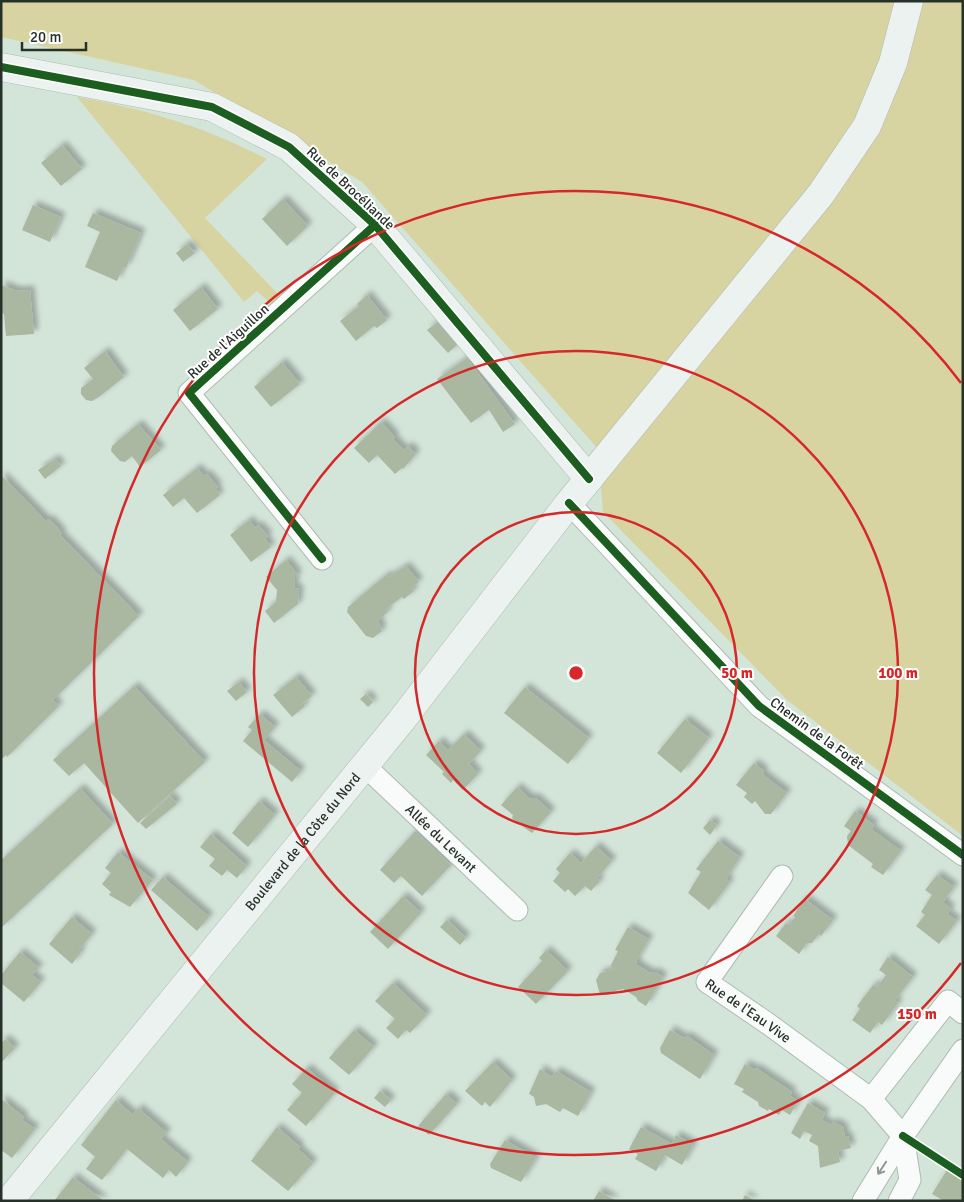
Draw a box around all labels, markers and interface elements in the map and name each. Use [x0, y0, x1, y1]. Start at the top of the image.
scale bar [22, 20, 86, 52]
text: 20 m [30, 28, 61, 46]
street label: Rue de Brocéliande [303, 143, 398, 234]
street label: Rue de l'Aiguillon [184, 300, 273, 382]
centre of rings [567, 664, 585, 682]
text: 50 m [721, 664, 753, 682]
text: 100 m [878, 664, 918, 682]
street label: Chemin de la Forêt [767, 694, 867, 773]
street label: Boulevard de la Côte du Nord [242, 770, 364, 914]
street label: Allée du Levant [402, 801, 480, 876]
street label: Rue de l'Eau Vive [702, 975, 794, 1047]
text: 150 m [897, 1005, 937, 1023]
one-way arrow [877, 1161, 887, 1175]

